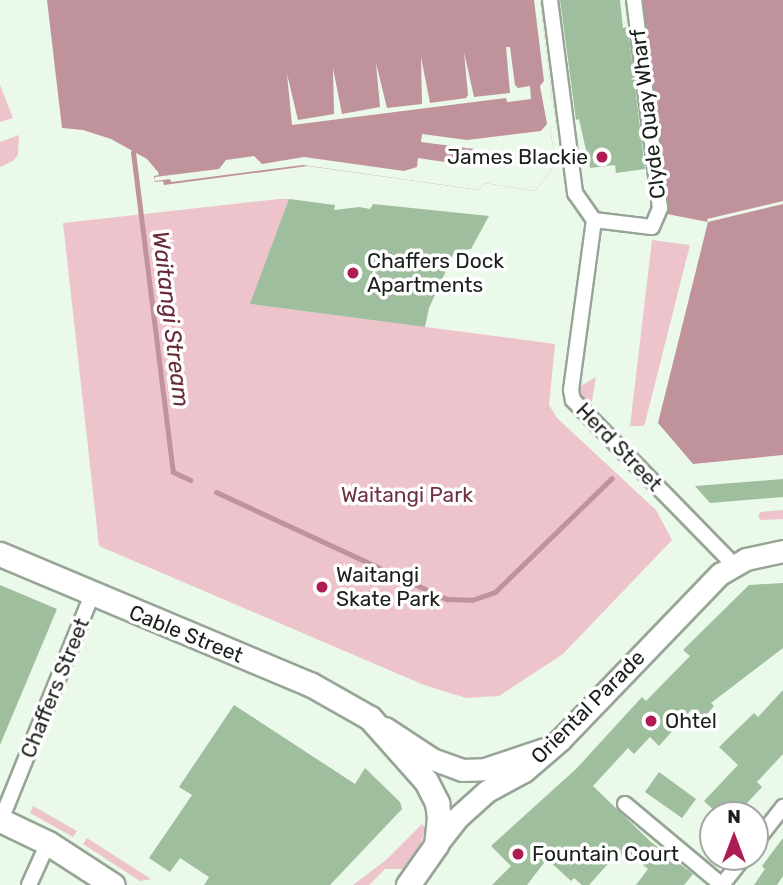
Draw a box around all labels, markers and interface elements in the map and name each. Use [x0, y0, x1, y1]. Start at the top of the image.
street label: Clyde Quay Wharf [625, 27, 671, 201]
place label: James Blackie [447, 144, 588, 170]
marker: James Blackie [594, 149, 610, 165]
water label: Waitangi Stream [147, 229, 195, 409]
place label: Chaffers Dock Apartments [367, 248, 504, 298]
marker: Chaffers Dock Apartments [345, 265, 361, 281]
street label: Herd Street [571, 398, 667, 496]
park label: Waitangi Park [341, 482, 473, 508]
place label: Waitangi Skate Park [336, 562, 440, 612]
marker: Waitangi Skate Park [314, 579, 330, 595]
street label: Cable Street [125, 600, 247, 668]
street label: Chaffers Street [15, 614, 95, 762]
street label: Oriental Parade [526, 645, 650, 769]
place label: Ohtel [665, 708, 717, 734]
marker: Ohtel [643, 713, 659, 729]
north arrow [699, 801, 769, 871]
text: N [727, 805, 741, 828]
place label: Fountain Court [532, 841, 679, 867]
marker: Fountain Court [510, 846, 526, 862]

